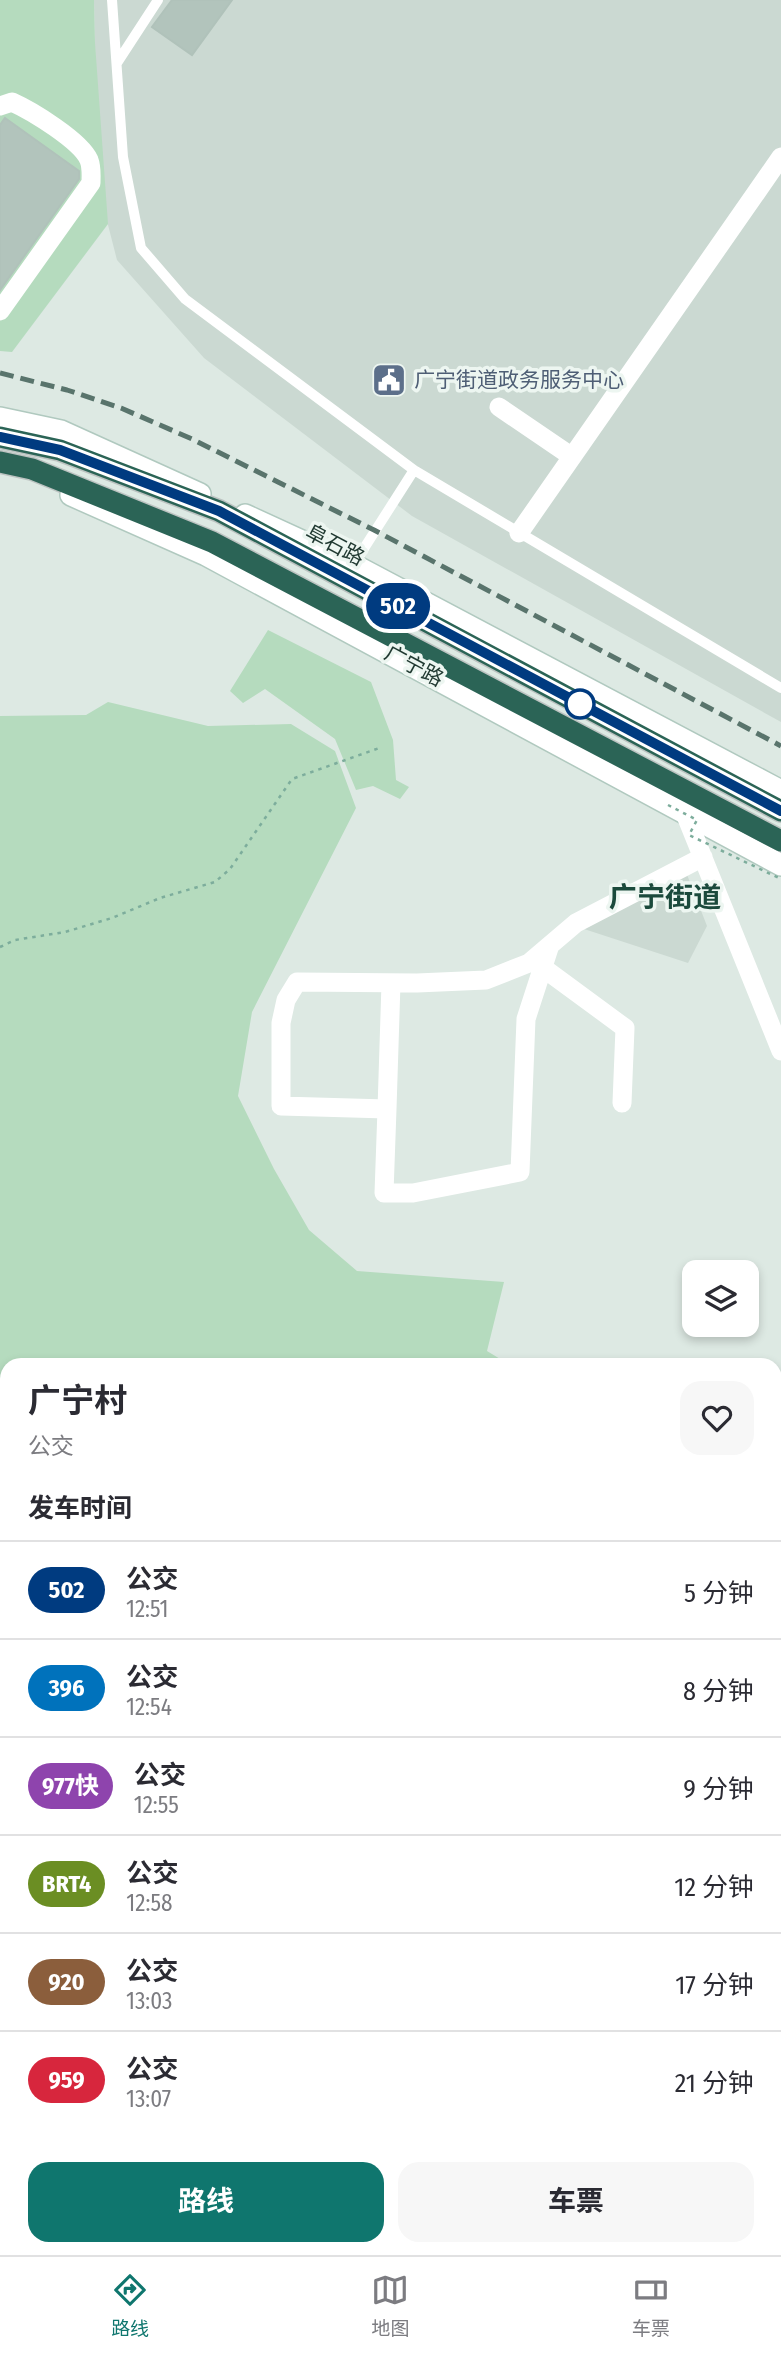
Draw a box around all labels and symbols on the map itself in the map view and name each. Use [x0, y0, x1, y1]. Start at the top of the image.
public building icon: 广宁街道政务服务中心 [370, 361, 408, 399]
place label: 广宁街道政务服务中心 [414, 367, 624, 393]
street label: 阜石路 [301, 519, 369, 571]
line badge: 502 [358, 583, 438, 629]
street label: 广宁路 [380, 640, 448, 692]
unlabelled marker [565, 689, 595, 719]
district label: 广宁街道 [609, 881, 721, 914]

